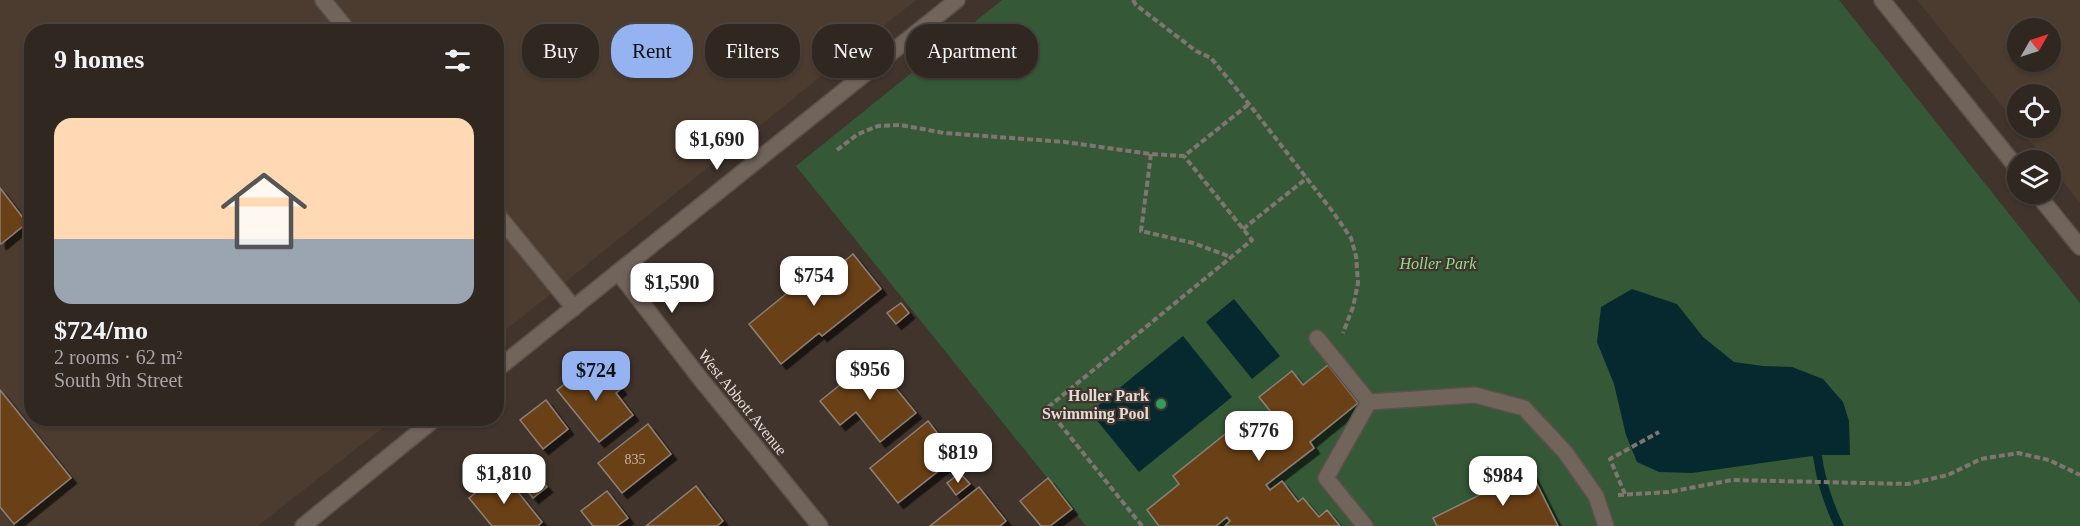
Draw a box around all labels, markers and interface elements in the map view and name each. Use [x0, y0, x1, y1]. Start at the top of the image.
north arrow [2007, 18, 2061, 72]
map controls [2007, 18, 2061, 204]
chip: Buy [522, 24, 599, 78]
chip: Rent [611, 24, 693, 78]
chip: Filters [705, 24, 800, 78]
chip: New [812, 24, 894, 78]
chip: Apartment [906, 24, 1038, 78]
icon: filters [441, 44, 474, 77]
text: 9 homes [54, 45, 144, 74]
button: locate [2007, 84, 2061, 138]
pin: $1,690 [668, 120, 766, 171]
text: $1,690 [690, 128, 745, 150]
button: layers [2007, 150, 2061, 204]
icon: home [210, 157, 318, 265]
park label: Holler Park [1399, 255, 1477, 272]
pin: $754 [778, 256, 850, 307]
pin: $1,590 [623, 263, 721, 314]
text: $754 [794, 264, 834, 286]
text: $1,590 [645, 271, 700, 293]
text: $724/mo [54, 316, 148, 345]
text: 2 rooms · 62 m² [54, 346, 182, 368]
street label: West Abbott Avenue [695, 346, 790, 459]
pin: $956 [834, 350, 906, 401]
pin: $724 [560, 351, 632, 402]
text: $956 [850, 358, 890, 380]
text: $724 [576, 359, 616, 381]
text: South 9th Street [54, 369, 183, 391]
place label: Holler Park Swimming Pool [1042, 387, 1150, 423]
marker: Holler Park Swimming Pool [1154, 397, 1168, 411]
pin: $776 [1223, 411, 1295, 462]
text: $776 [1239, 419, 1279, 441]
pin: $819 [922, 433, 994, 484]
text: $819 [938, 441, 978, 463]
house number: 835 [625, 452, 646, 467]
pin: $1,810 [455, 454, 553, 505]
pin: $984 [1467, 456, 1539, 507]
text: $1,810 [477, 462, 532, 484]
text: $984 [1483, 464, 1523, 486]

